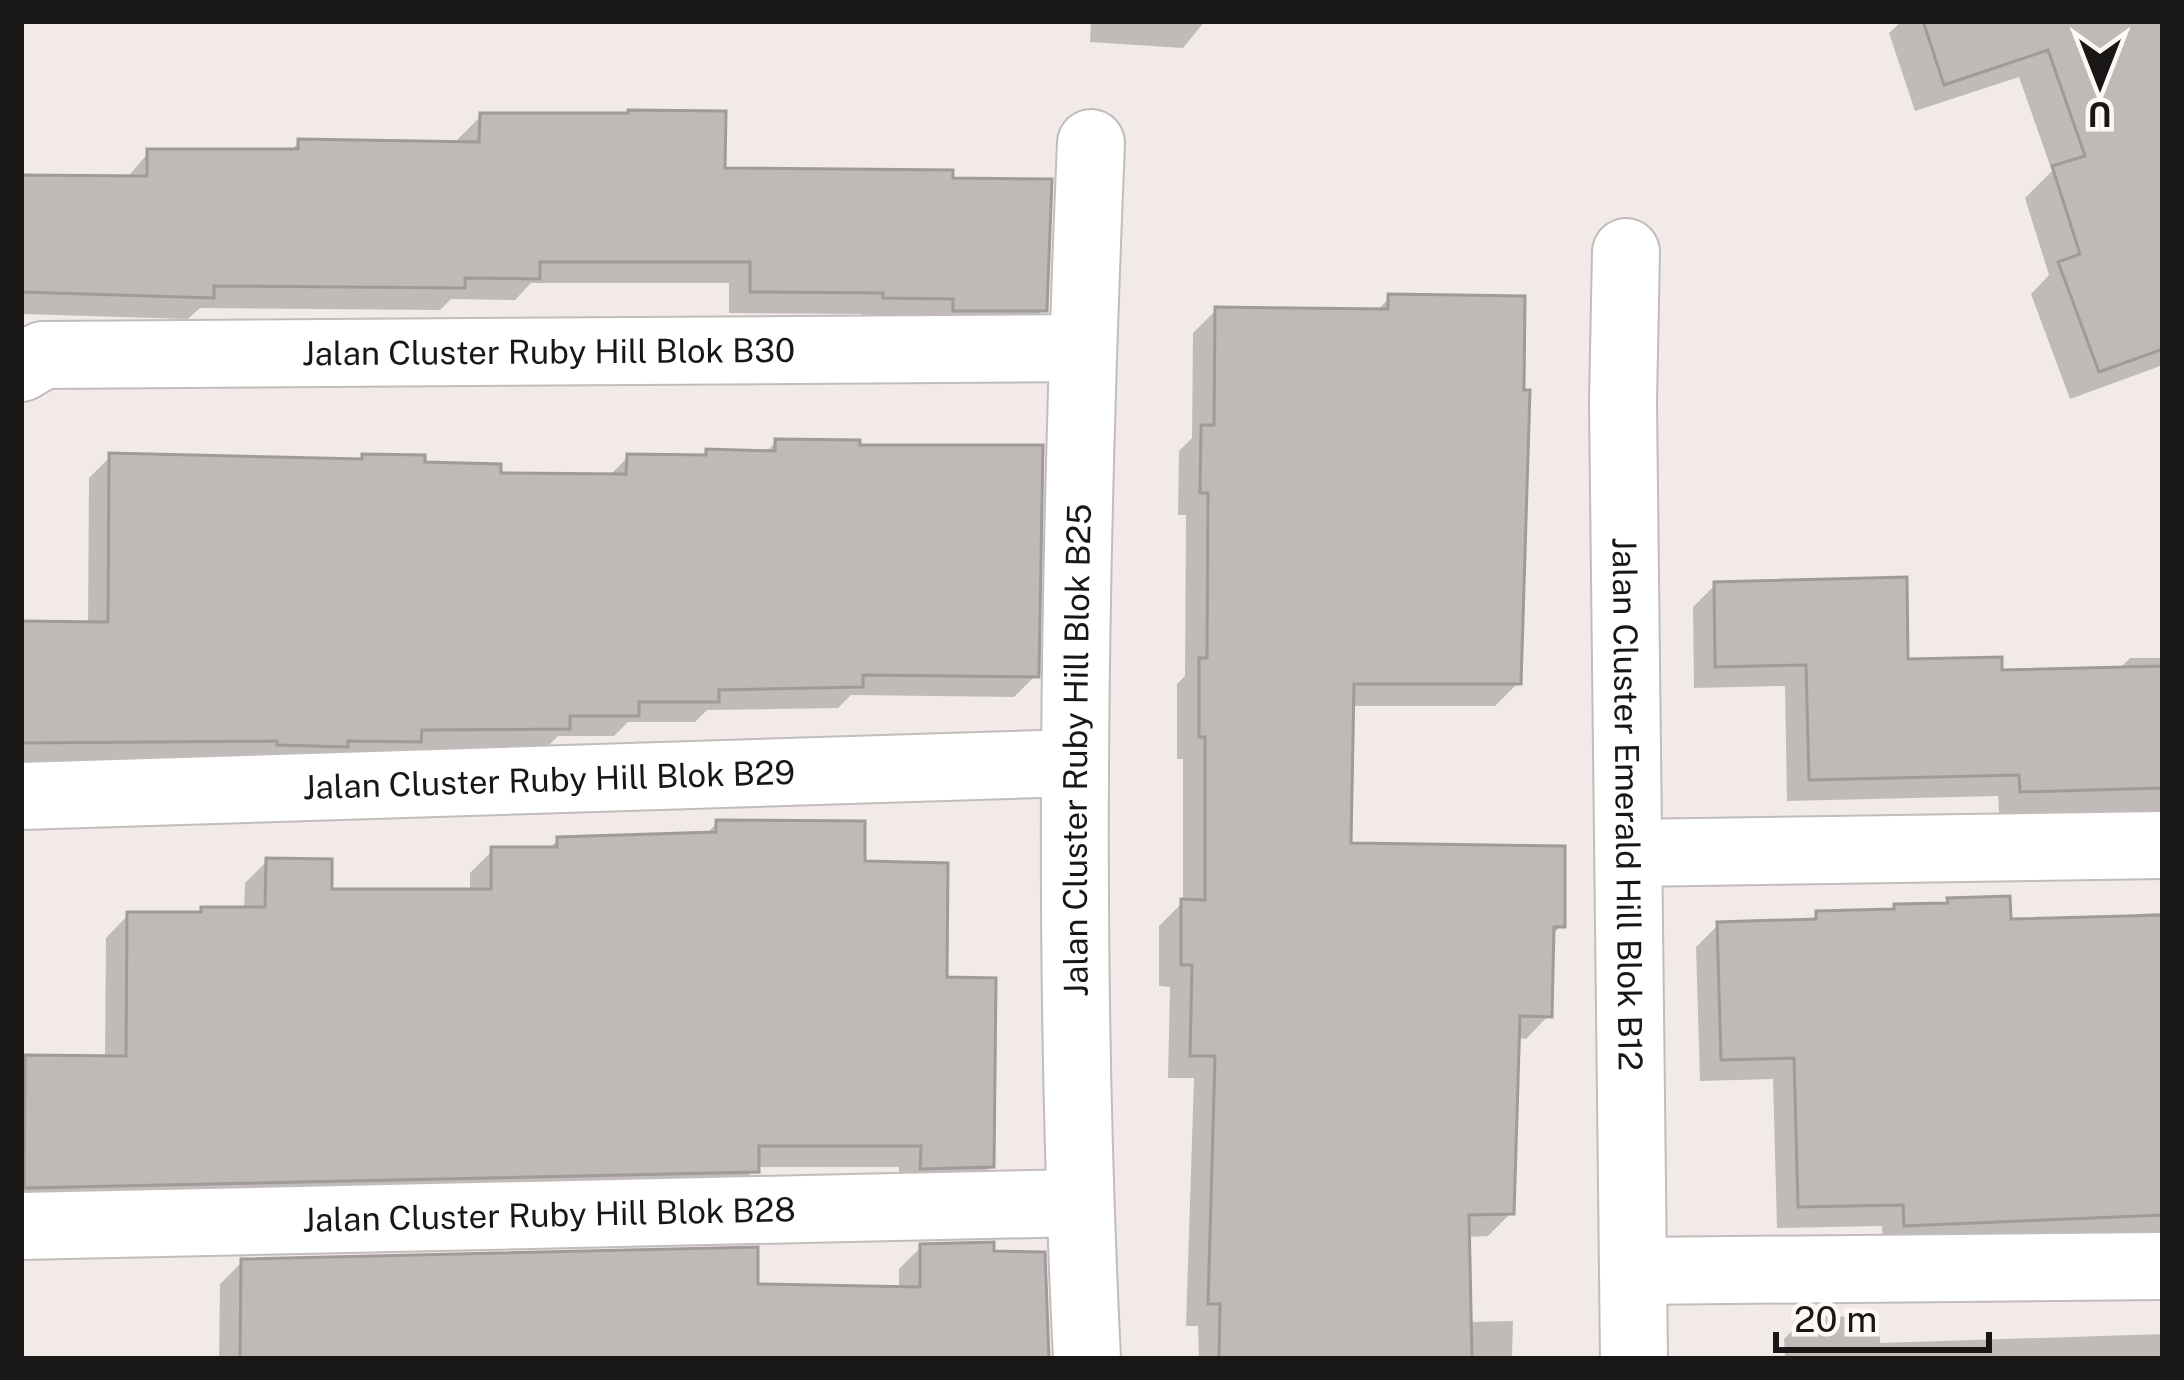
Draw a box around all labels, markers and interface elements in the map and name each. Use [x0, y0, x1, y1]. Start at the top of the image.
north arrow [2040, 24, 2160, 144]
text: U [2088, 95, 2112, 133]
street label: Jalan Cluster Ruby Hill Blok B30 [302, 331, 795, 372]
street label: Jalan Cluster Ruby Hill Blok B25 [1056, 503, 1098, 997]
street label: Jalan Cluster Emerald Hill Blok B12 [1606, 537, 1650, 1071]
street label: Jalan Cluster Ruby Hill Blok B29 [302, 753, 796, 806]
street label: Jalan Cluster Ruby Hill Blok B28 [302, 1190, 796, 1239]
scale bar [1776, 1278, 1989, 1352]
text: 20 m [1794, 1298, 1877, 1340]

